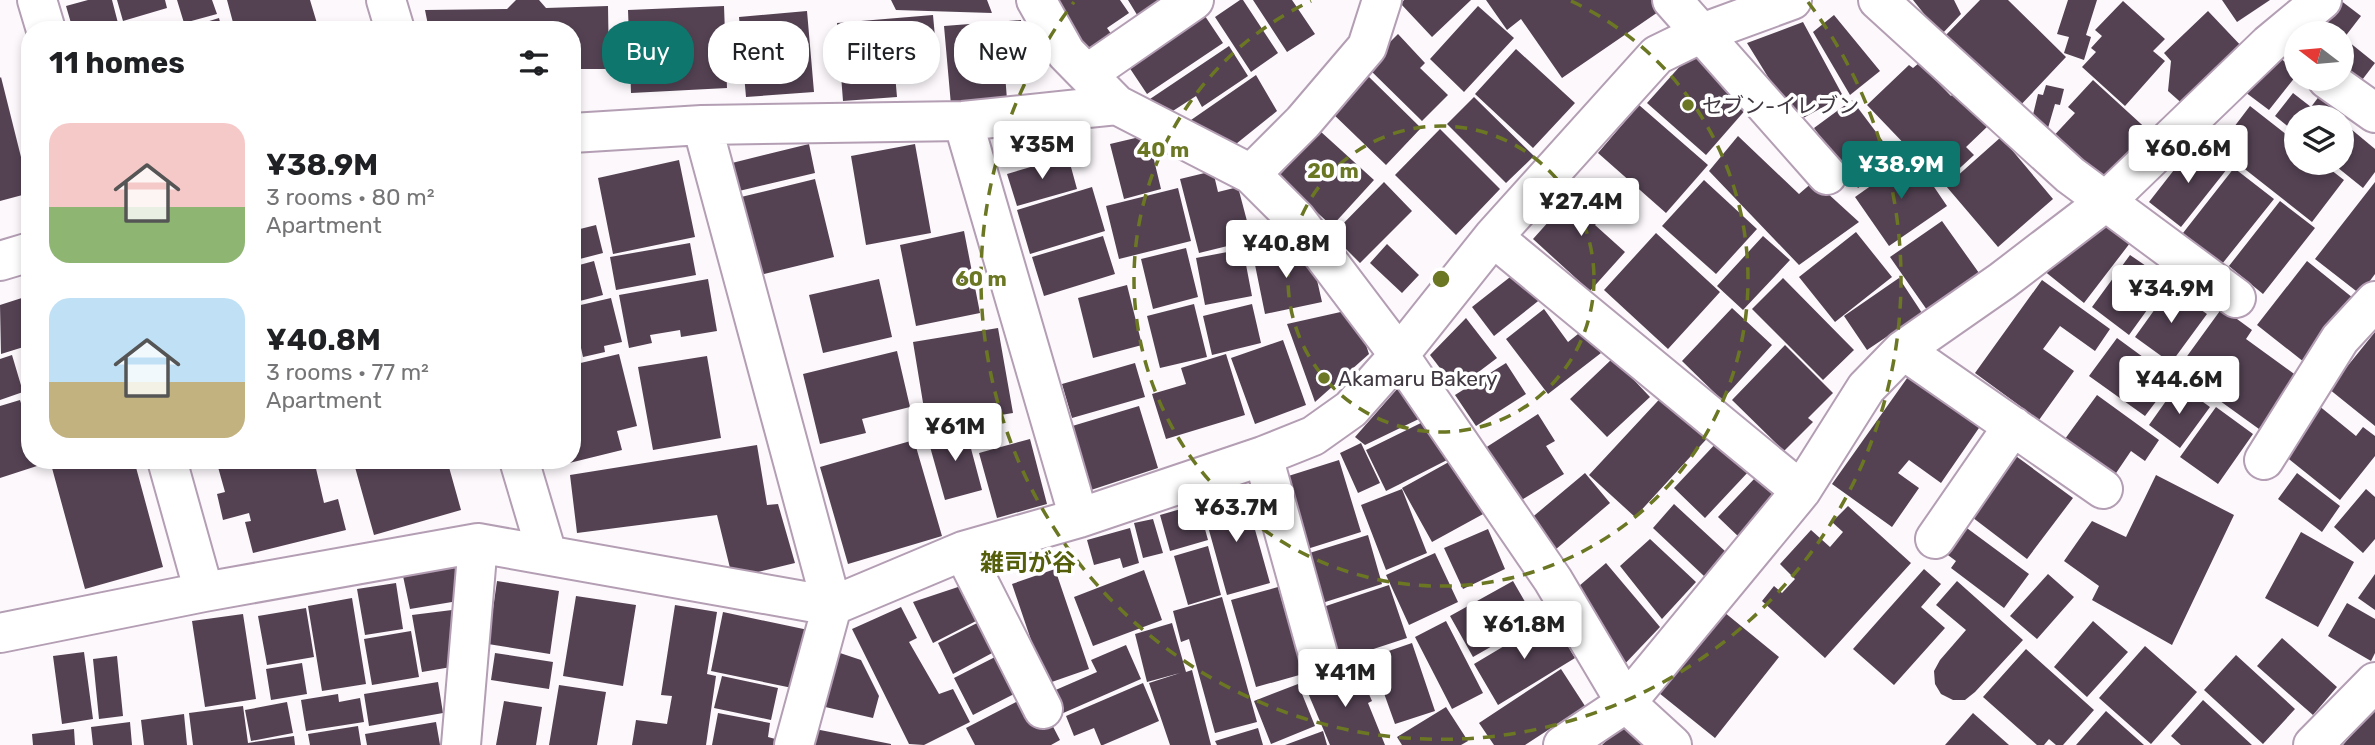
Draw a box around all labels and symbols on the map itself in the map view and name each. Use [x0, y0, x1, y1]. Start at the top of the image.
north arrow [2284, 21, 2354, 91]
place label: セブン-イレブン [1702, 93, 1859, 118]
marker: セブン-イレブン [1680, 97, 1696, 113]
pin: ¥35M [1001, 122, 1083, 181]
pin: ¥60.6M [2131, 125, 2245, 185]
text: 40 m [1137, 137, 1189, 162]
pin: ¥38.9M [1844, 142, 1958, 201]
text: 20 m [1307, 158, 1359, 183]
pin: ¥27.4M [1524, 178, 1638, 238]
pin: ¥40.8M [1229, 220, 1343, 280]
text: 60 m [955, 266, 1007, 291]
pin: ¥34.9M [2114, 266, 2228, 325]
centre of rings [1429, 267, 1453, 291]
pin: ¥44.6M [2122, 356, 2236, 416]
place label: Akamaru Bakery [1338, 366, 1498, 391]
marker: Akamaru Bakery [1316, 370, 1332, 386]
pin: ¥61M [914, 404, 996, 463]
pin: ¥63.7M [1179, 484, 1293, 544]
district label: 雑司が谷 [980, 549, 1076, 577]
pin: ¥61.8M [1467, 602, 1581, 661]
pin: ¥41M [1304, 650, 1386, 709]

